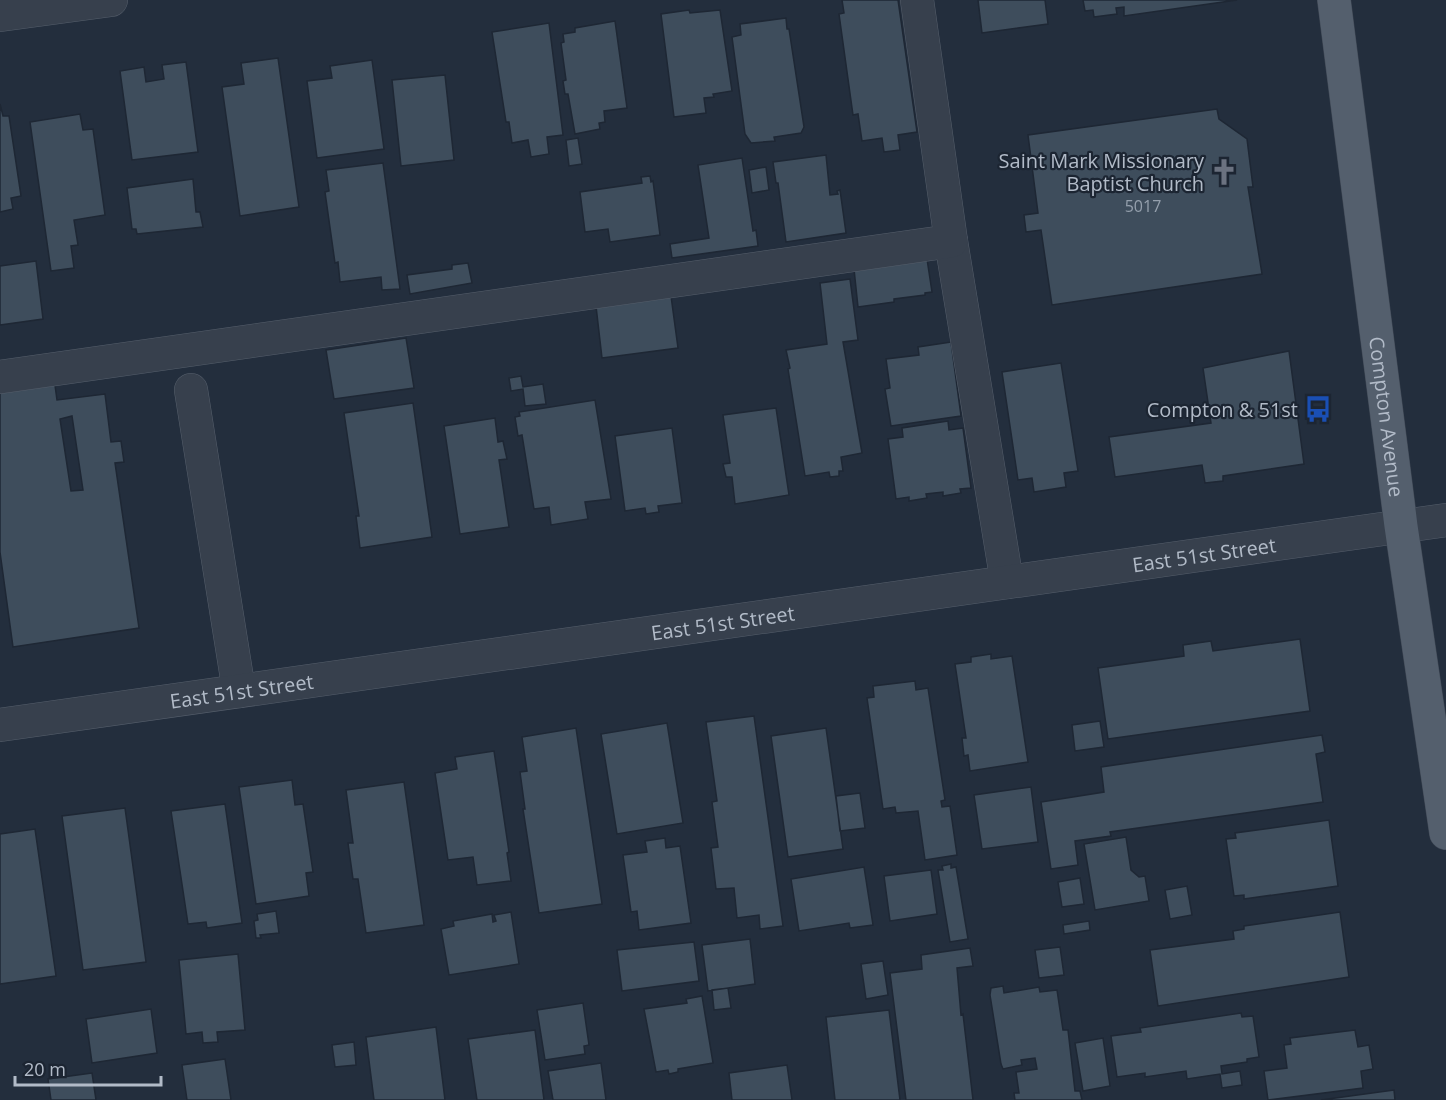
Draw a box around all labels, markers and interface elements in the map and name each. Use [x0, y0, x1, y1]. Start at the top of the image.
place label: Saint Mark Missionary Baptist Church [999, 147, 1205, 197]
church icon: Saint Mark Missionary Baptist Church [1209, 157, 1239, 187]
house number: 5017 [1125, 195, 1161, 217]
street label: Compton Avenue [1363, 335, 1411, 499]
bus stop icon: Compton & 51st [1303, 394, 1333, 424]
place label: Compton & 51st [1147, 396, 1298, 423]
street label: East 51st Street [1130, 531, 1278, 578]
street label: East 51st Street [649, 599, 796, 646]
street label: East 51st Street [168, 667, 315, 714]
scale bar [15, 1049, 160, 1087]
text: 20 m [24, 1057, 66, 1081]

